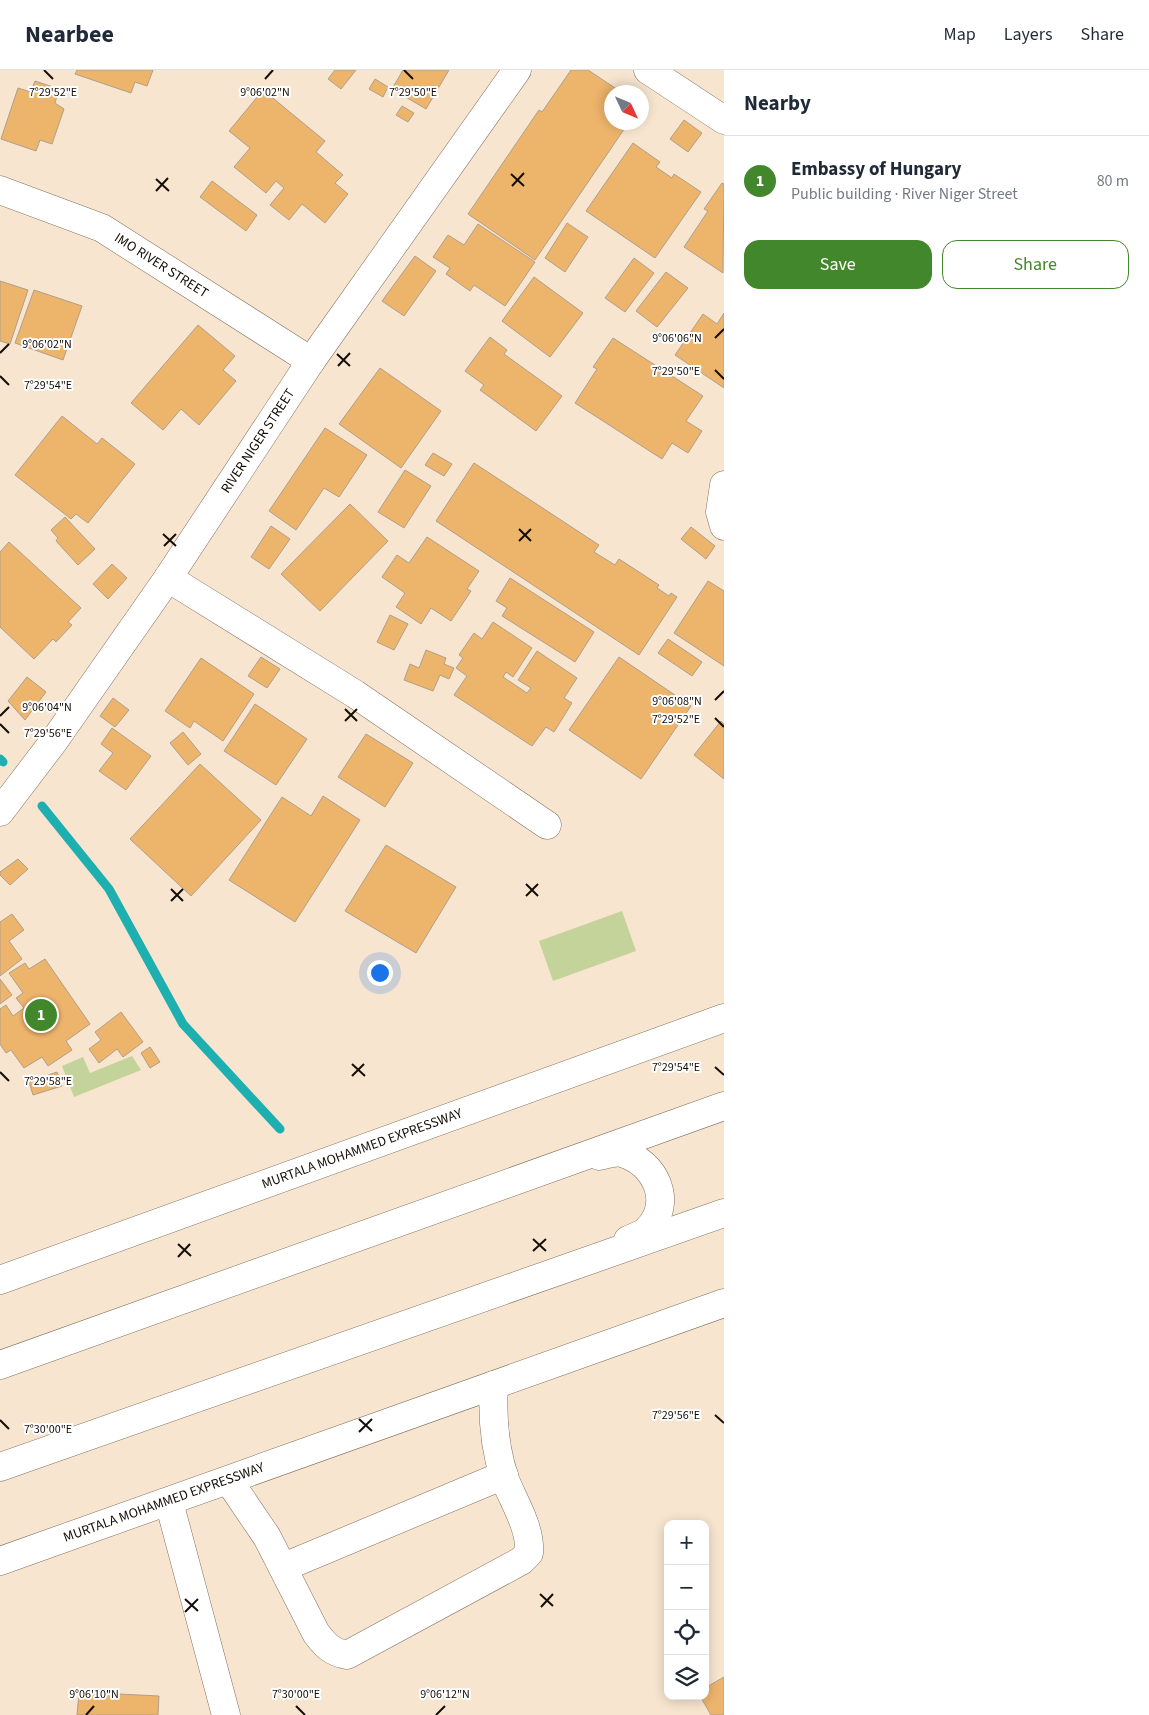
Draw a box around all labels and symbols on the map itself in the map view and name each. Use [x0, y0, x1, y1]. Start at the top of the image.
text: 7°29'52"E [29, 84, 77, 101]
text: 9°06'02"N [240, 84, 290, 101]
text: 7°29'50"E [389, 84, 437, 101]
north arrow [604, 85, 649, 130]
street label: IMO RIVER STREET [110, 228, 213, 303]
text: 9°06'06"N [652, 330, 702, 347]
text: 9°06'02"N [22, 336, 72, 353]
text: 7°29'50"E [652, 363, 700, 380]
text: 7°29'54"E [24, 377, 72, 394]
street label: RIVER NIGER STREET [216, 384, 300, 497]
text: 9°06'08"N [652, 693, 702, 710]
text: 9°06'04"N [22, 699, 72, 716]
text: 7°29'52"E [652, 711, 700, 728]
text: 7°29'56"E [24, 725, 72, 742]
your location [367, 960, 393, 986]
pin: 1 [25, 996, 57, 1034]
text: 7°29'54"E [652, 1059, 700, 1076]
text: 7°29'58"E [24, 1073, 72, 1090]
street label: MURTALA MOHAMMED EXPRESSWAY [259, 1103, 465, 1194]
text: 7°29'56"E [652, 1407, 700, 1424]
text: 7°30'00"E [24, 1421, 72, 1438]
street label: MURTALA MOHAMMED EXPRESSWAY [61, 1457, 267, 1548]
text: 9°06'10"N [69, 1686, 119, 1703]
text: 7°30'00"E [272, 1686, 320, 1703]
text: 9°06'12"N [420, 1686, 470, 1703]

